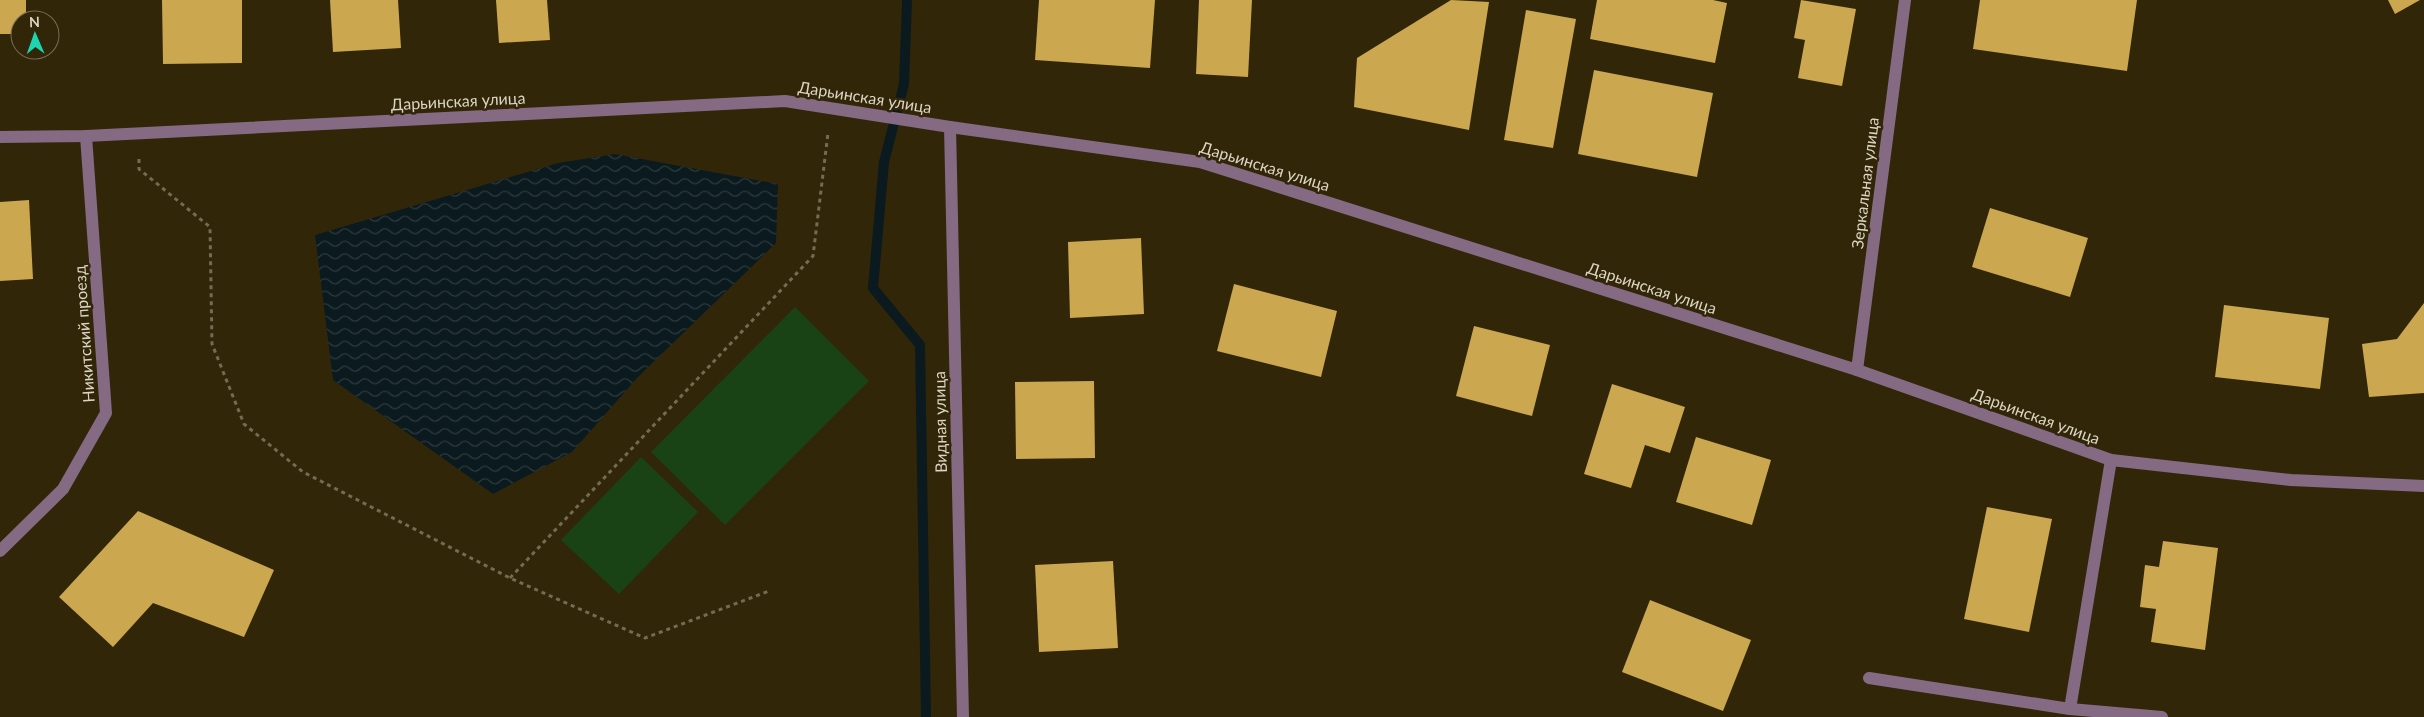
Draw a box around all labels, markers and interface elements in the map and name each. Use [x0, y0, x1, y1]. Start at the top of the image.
north arrow [10, 10, 60, 60]
text: N [29, 13, 40, 30]
street label: Дарьинская улица [797, 77, 933, 116]
street label: Дарьинская улица [390, 87, 526, 114]
street label: Зеркальная улица [1847, 116, 1882, 250]
street label: Дарьинская улица [1198, 137, 1332, 194]
street label: Дарьинская улица [1585, 258, 1719, 317]
street label: Никитский проезд [69, 265, 98, 403]
street label: Видная улица [929, 371, 950, 473]
street label: Дарьинская улица [1970, 384, 2103, 448]

